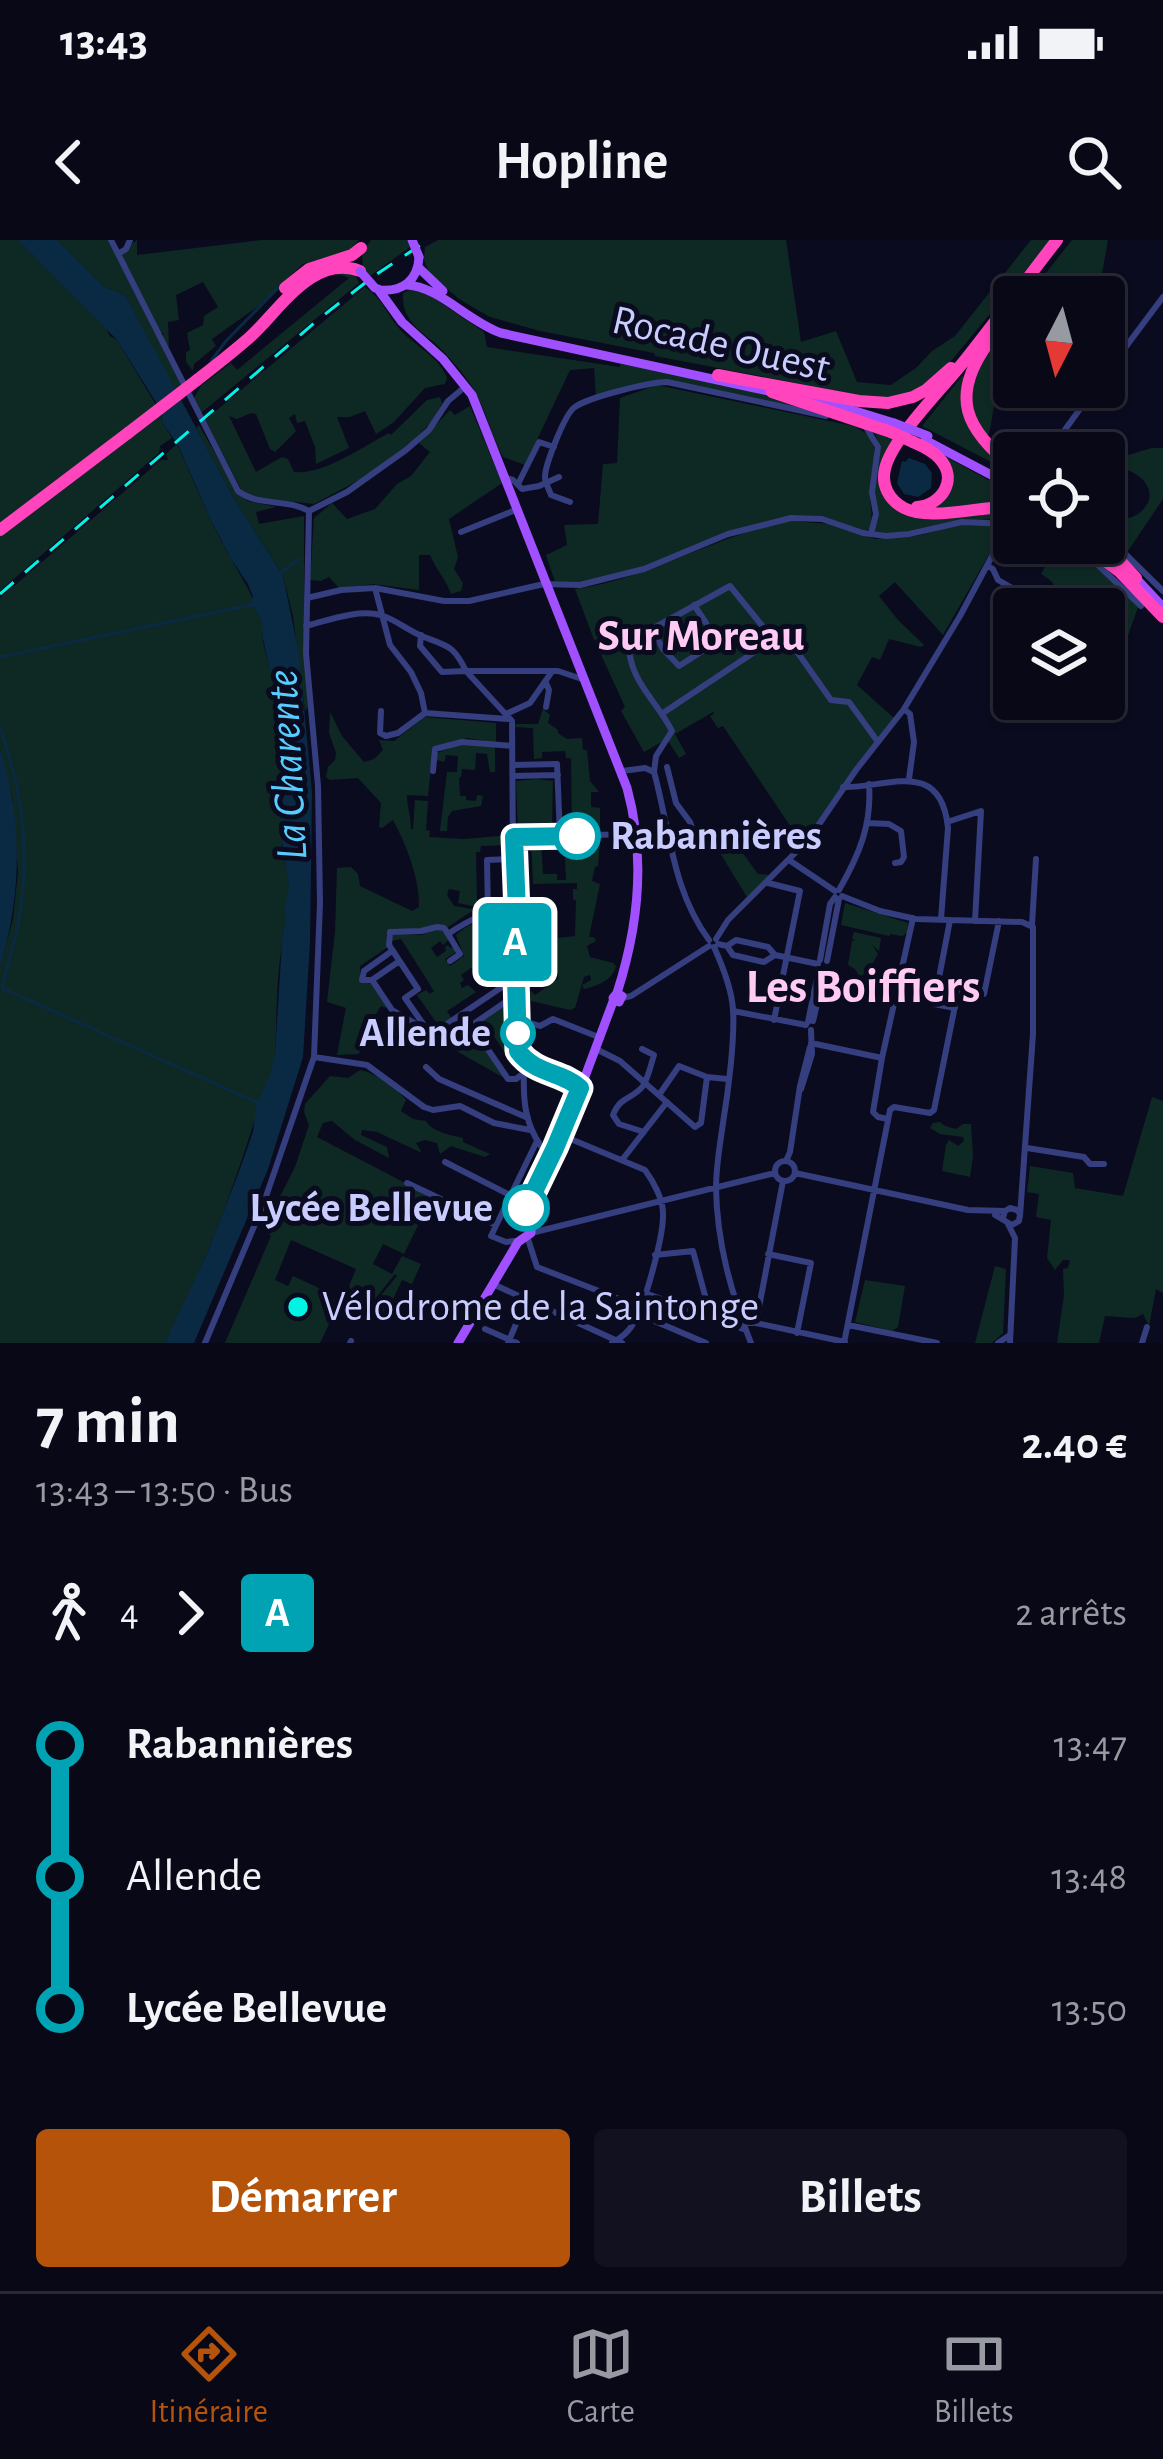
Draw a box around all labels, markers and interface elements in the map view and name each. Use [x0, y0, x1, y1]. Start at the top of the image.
text: 13:43 [60, 19, 148, 64]
icon: back [36, 129, 102, 195]
icon: search [1061, 129, 1127, 195]
text: Hopline [495, 135, 668, 189]
north arrow [993, 276, 1125, 408]
map controls [993, 276, 1125, 720]
street label: Rocade Ouest [608, 299, 834, 389]
button: locate [993, 432, 1125, 564]
button: layers [993, 588, 1125, 720]
district label: Sur Moreau [597, 614, 805, 659]
water label: La Charente [261, 668, 315, 862]
marker: Rabannières [555, 814, 599, 858]
place label: Rabannières [610, 815, 822, 857]
line badge: A [476, 903, 554, 981]
text: A [502, 921, 528, 963]
district label: Les Boiffiers [746, 964, 980, 1012]
place label: Allende [359, 1012, 491, 1054]
marker: Allende [502, 1017, 534, 1049]
marker: Lycée Bellevue [504, 1186, 548, 1230]
place label: Lycée Bellevue [249, 1187, 493, 1229]
place label: Vélodrome de la Saintonge [322, 1286, 759, 1328]
marker: Vélodrome de la Saintonge [285, 1294, 311, 1320]
text: 7 min [36, 1389, 180, 1455]
text: 2.40 € [1022, 1422, 1127, 1467]
text: 13:43 – 13:50 · Bus [36, 1471, 293, 1510]
icon: walk [36, 1580, 102, 1646]
icon: forward [157, 1580, 223, 1646]
text: A [265, 1592, 290, 1634]
text: 4 [120, 1594, 139, 1633]
text: 2 arrêts [1015, 1594, 1127, 1633]
text: Rabannières [126, 1722, 353, 1767]
text: 13:47 [1054, 1726, 1127, 1765]
text: Allende [126, 1854, 262, 1899]
text: 13:48 [1051, 1858, 1127, 1897]
text: Lycée Bellevue [126, 1986, 387, 2031]
text: 13:50 [1052, 1990, 1127, 2029]
button: Démarrer [36, 2129, 570, 2267]
button: Billets [594, 2129, 1127, 2267]
tab: Itinéraire [149, 2321, 268, 2433]
tab: Carte [567, 2321, 635, 2433]
tab: Billets [934, 2321, 1014, 2433]

